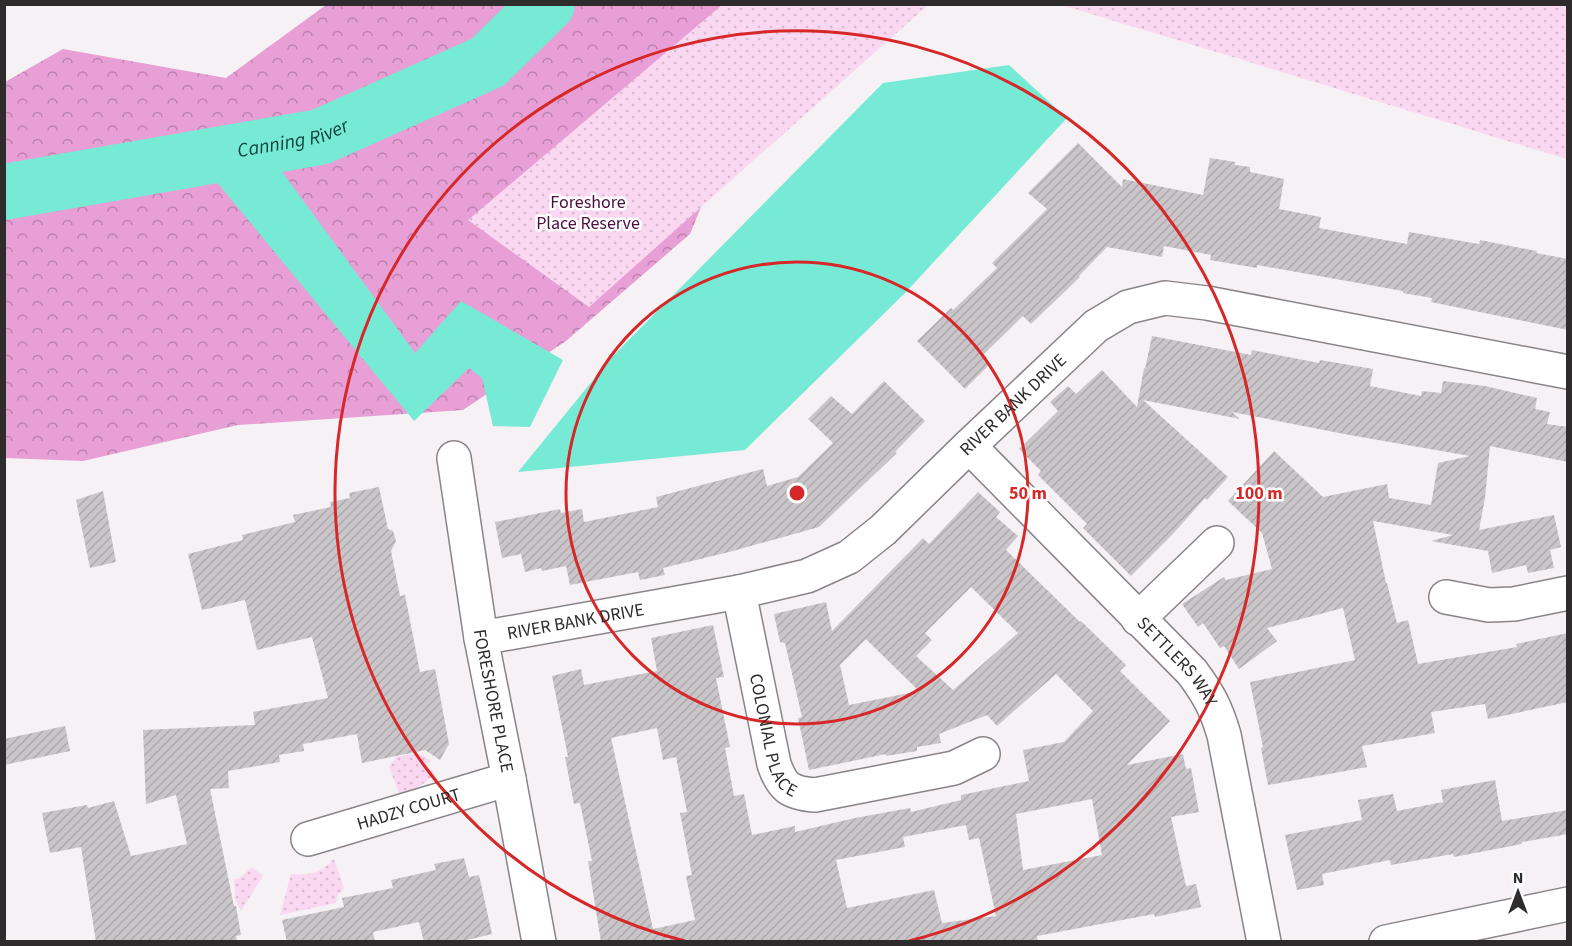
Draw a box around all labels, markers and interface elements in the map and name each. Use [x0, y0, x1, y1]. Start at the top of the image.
water label: Canning River [235, 111, 354, 165]
park label: Foreshore Place Reserve [536, 190, 640, 236]
street label: RIVER BANK DRIVE [954, 348, 1072, 461]
text: 50 m [1009, 481, 1047, 506]
text: 100 m [1235, 481, 1283, 506]
centre of rings [787, 483, 807, 503]
street label: RIVER BANK DRIVE [505, 597, 646, 646]
street label: SETTLERS WAY [1131, 611, 1224, 711]
street label: FORESHORE PLACE [467, 627, 520, 775]
street label: COLONIAL PLACE [743, 671, 802, 803]
street label: HADZY COURT [354, 782, 464, 836]
north arrow [1488, 862, 1548, 922]
text: N [1513, 867, 1523, 889]

